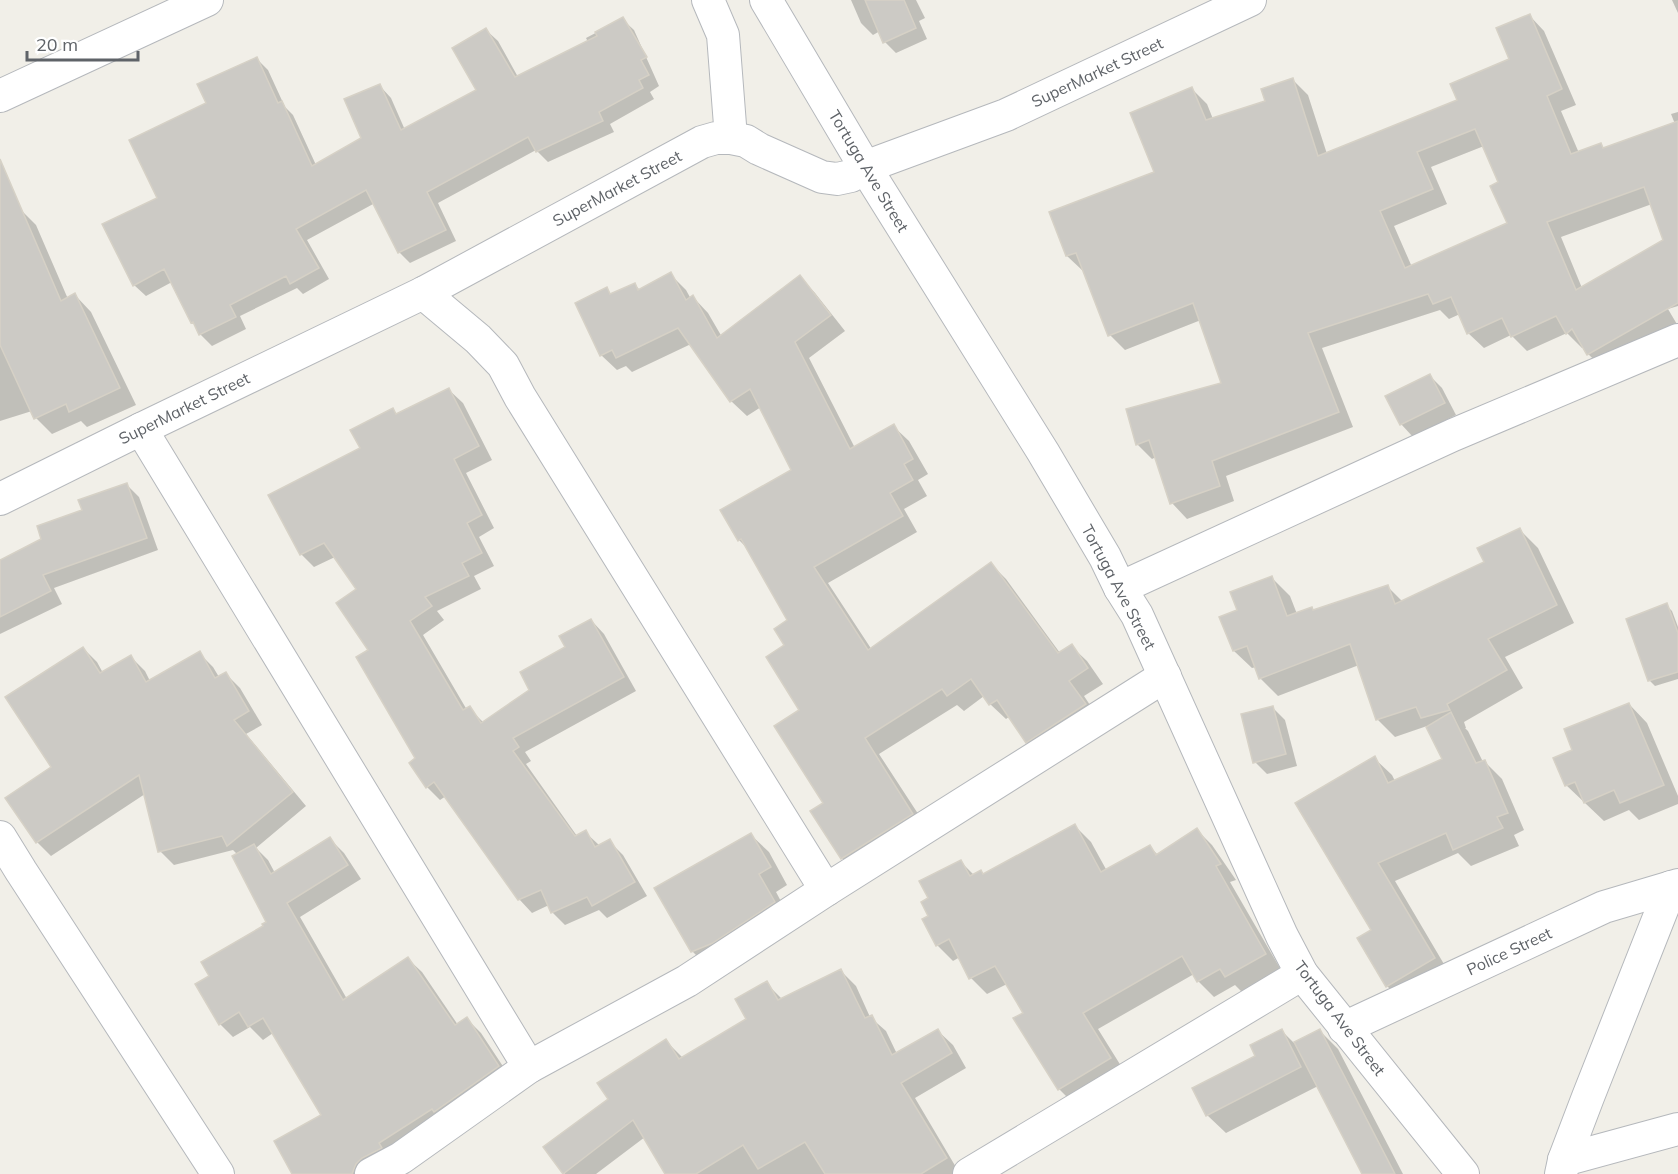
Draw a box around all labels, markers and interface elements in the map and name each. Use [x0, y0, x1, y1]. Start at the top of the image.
scale bar [27, 24, 138, 62]
text: 20 m [36, 33, 78, 56]
street label: SuperMarket Street [1028, 33, 1166, 111]
street label: Tortuga Ave Street [825, 106, 914, 236]
street label: SuperMarket Street [549, 145, 685, 230]
street label: SuperMarket Street [115, 367, 253, 448]
street label: Tortuga Ave Street [1078, 521, 1161, 653]
street label: Police Street [1463, 922, 1555, 979]
street label: Tortuga Ave Street [1290, 957, 1390, 1080]

